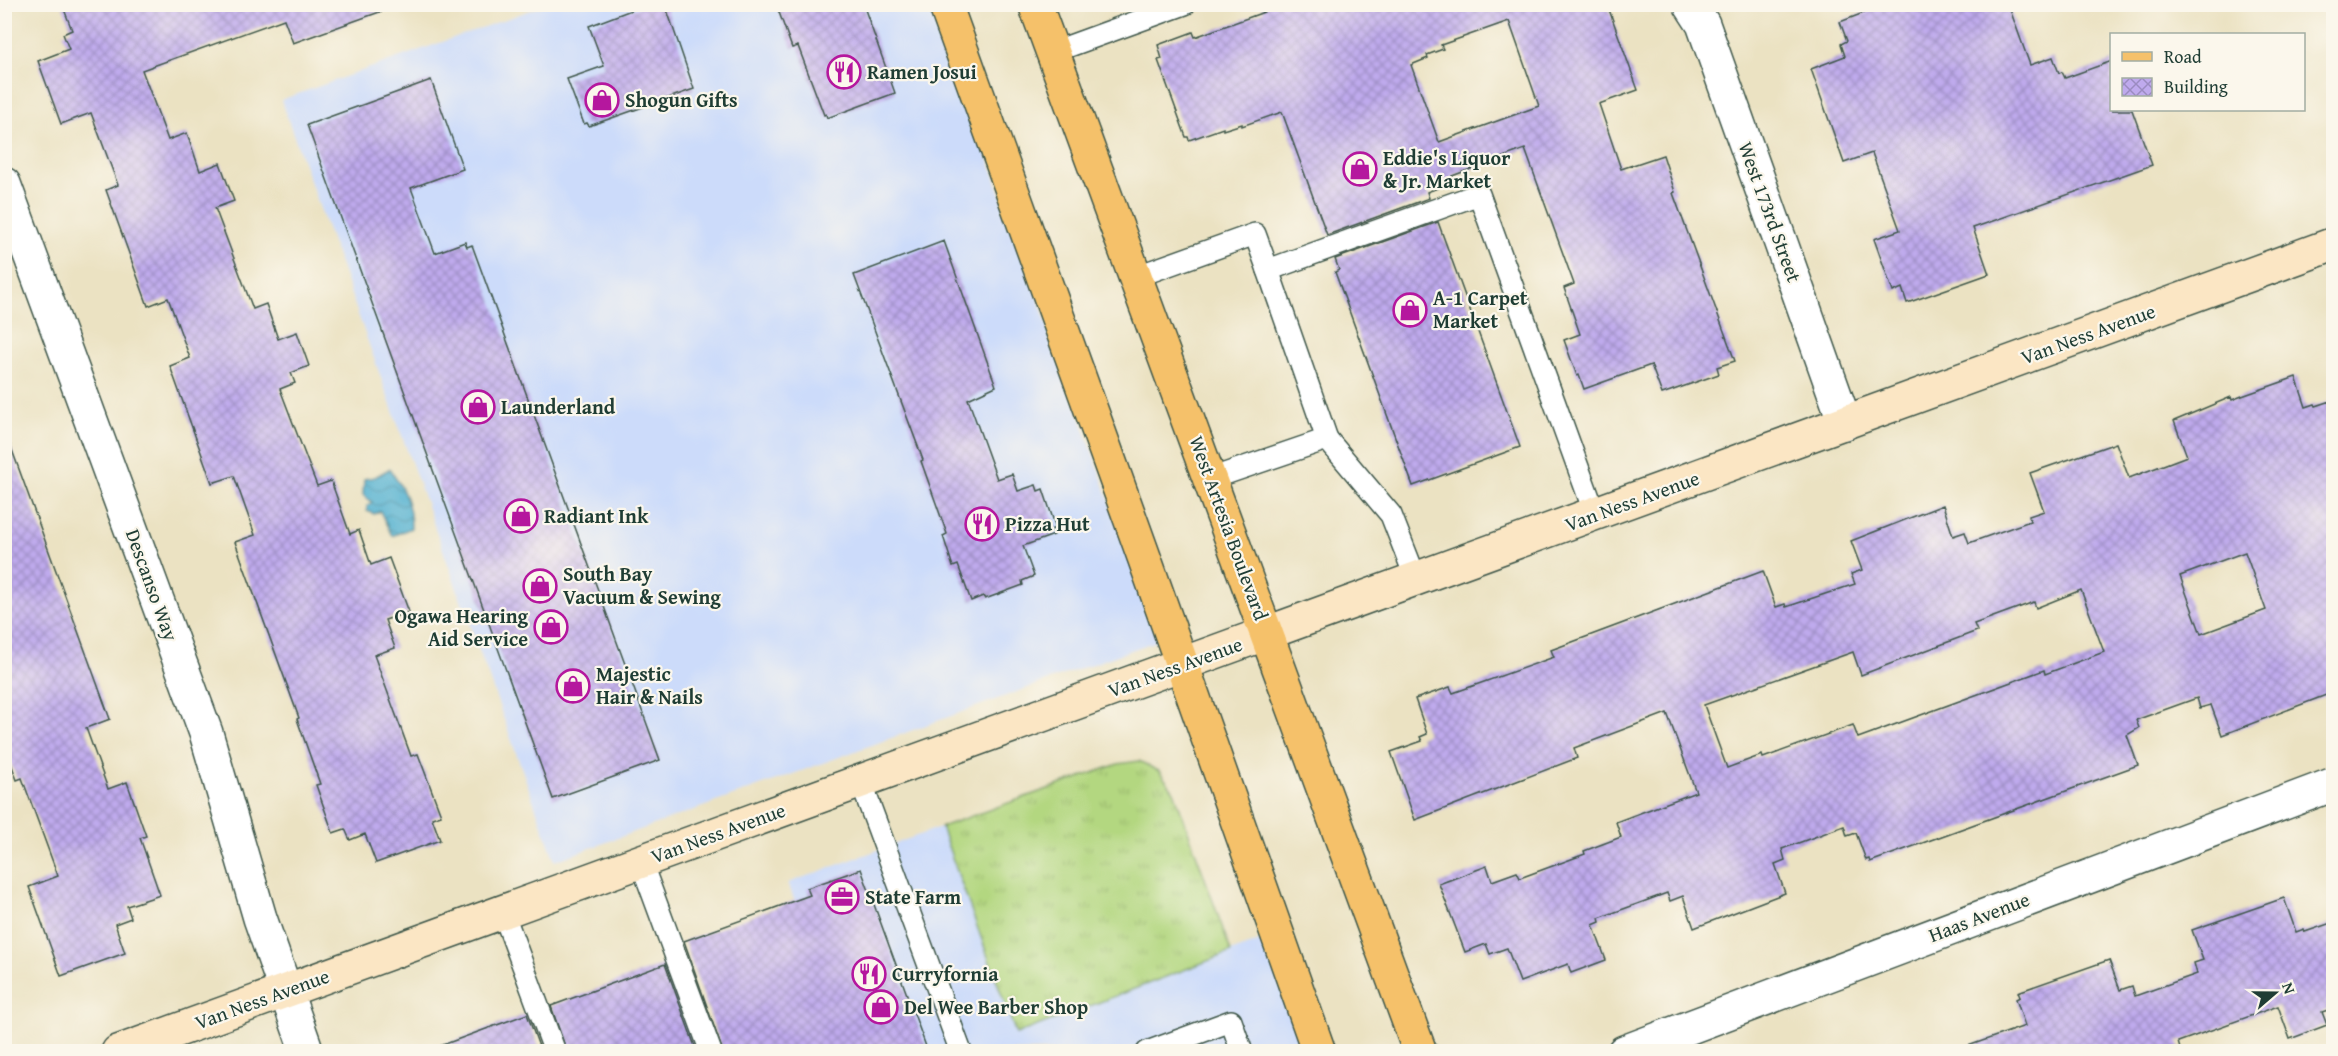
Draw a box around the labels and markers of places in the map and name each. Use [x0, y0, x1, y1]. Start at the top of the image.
restaurant icon: Ramen Josui [826, 54, 862, 90]
place label: Ramen Josui [867, 57, 977, 86]
shop icon: Shogun Gifts [584, 82, 620, 118]
place label: Shogun Gifts [625, 85, 738, 114]
place label: Eddie's Liquor & Jr. Market [1383, 143, 1510, 195]
shop icon: Eddie's Liquor & Jr. Market [1342, 151, 1378, 187]
place label: A-1 Carpet Market [1433, 283, 1528, 335]
shop icon: A-1 Carpet Market [1392, 292, 1428, 328]
shop icon: Launderland [460, 389, 496, 425]
place label: Launderland [501, 392, 616, 421]
shop icon: Radiant Ink [503, 498, 539, 534]
place label: Radiant Ink [544, 501, 649, 530]
restaurant icon: Pizza Hut [964, 506, 1000, 542]
place label: Pizza Hut [1005, 509, 1090, 538]
place label: South Bay Vacuum & Sewing [563, 559, 721, 611]
shop icon: South Bay Vacuum & Sewing [522, 568, 558, 604]
place label: Ogawa Hearing Aid Service [394, 601, 528, 653]
shop icon: Ogawa Hearing Aid Service [533, 609, 569, 645]
place label: Majestic Hair & Nails [596, 659, 703, 711]
shop icon: Majestic Hair & Nails [555, 668, 591, 704]
office icon: State Farm [824, 879, 860, 915]
place label: State Farm [865, 882, 961, 911]
restaurant icon: Curryfornia [851, 956, 887, 992]
place label: Curryfornia [892, 959, 999, 988]
shop icon: Del Wee Barber Shop [863, 989, 899, 1025]
place label: Del Wee Barber Shop [904, 992, 1088, 1021]

